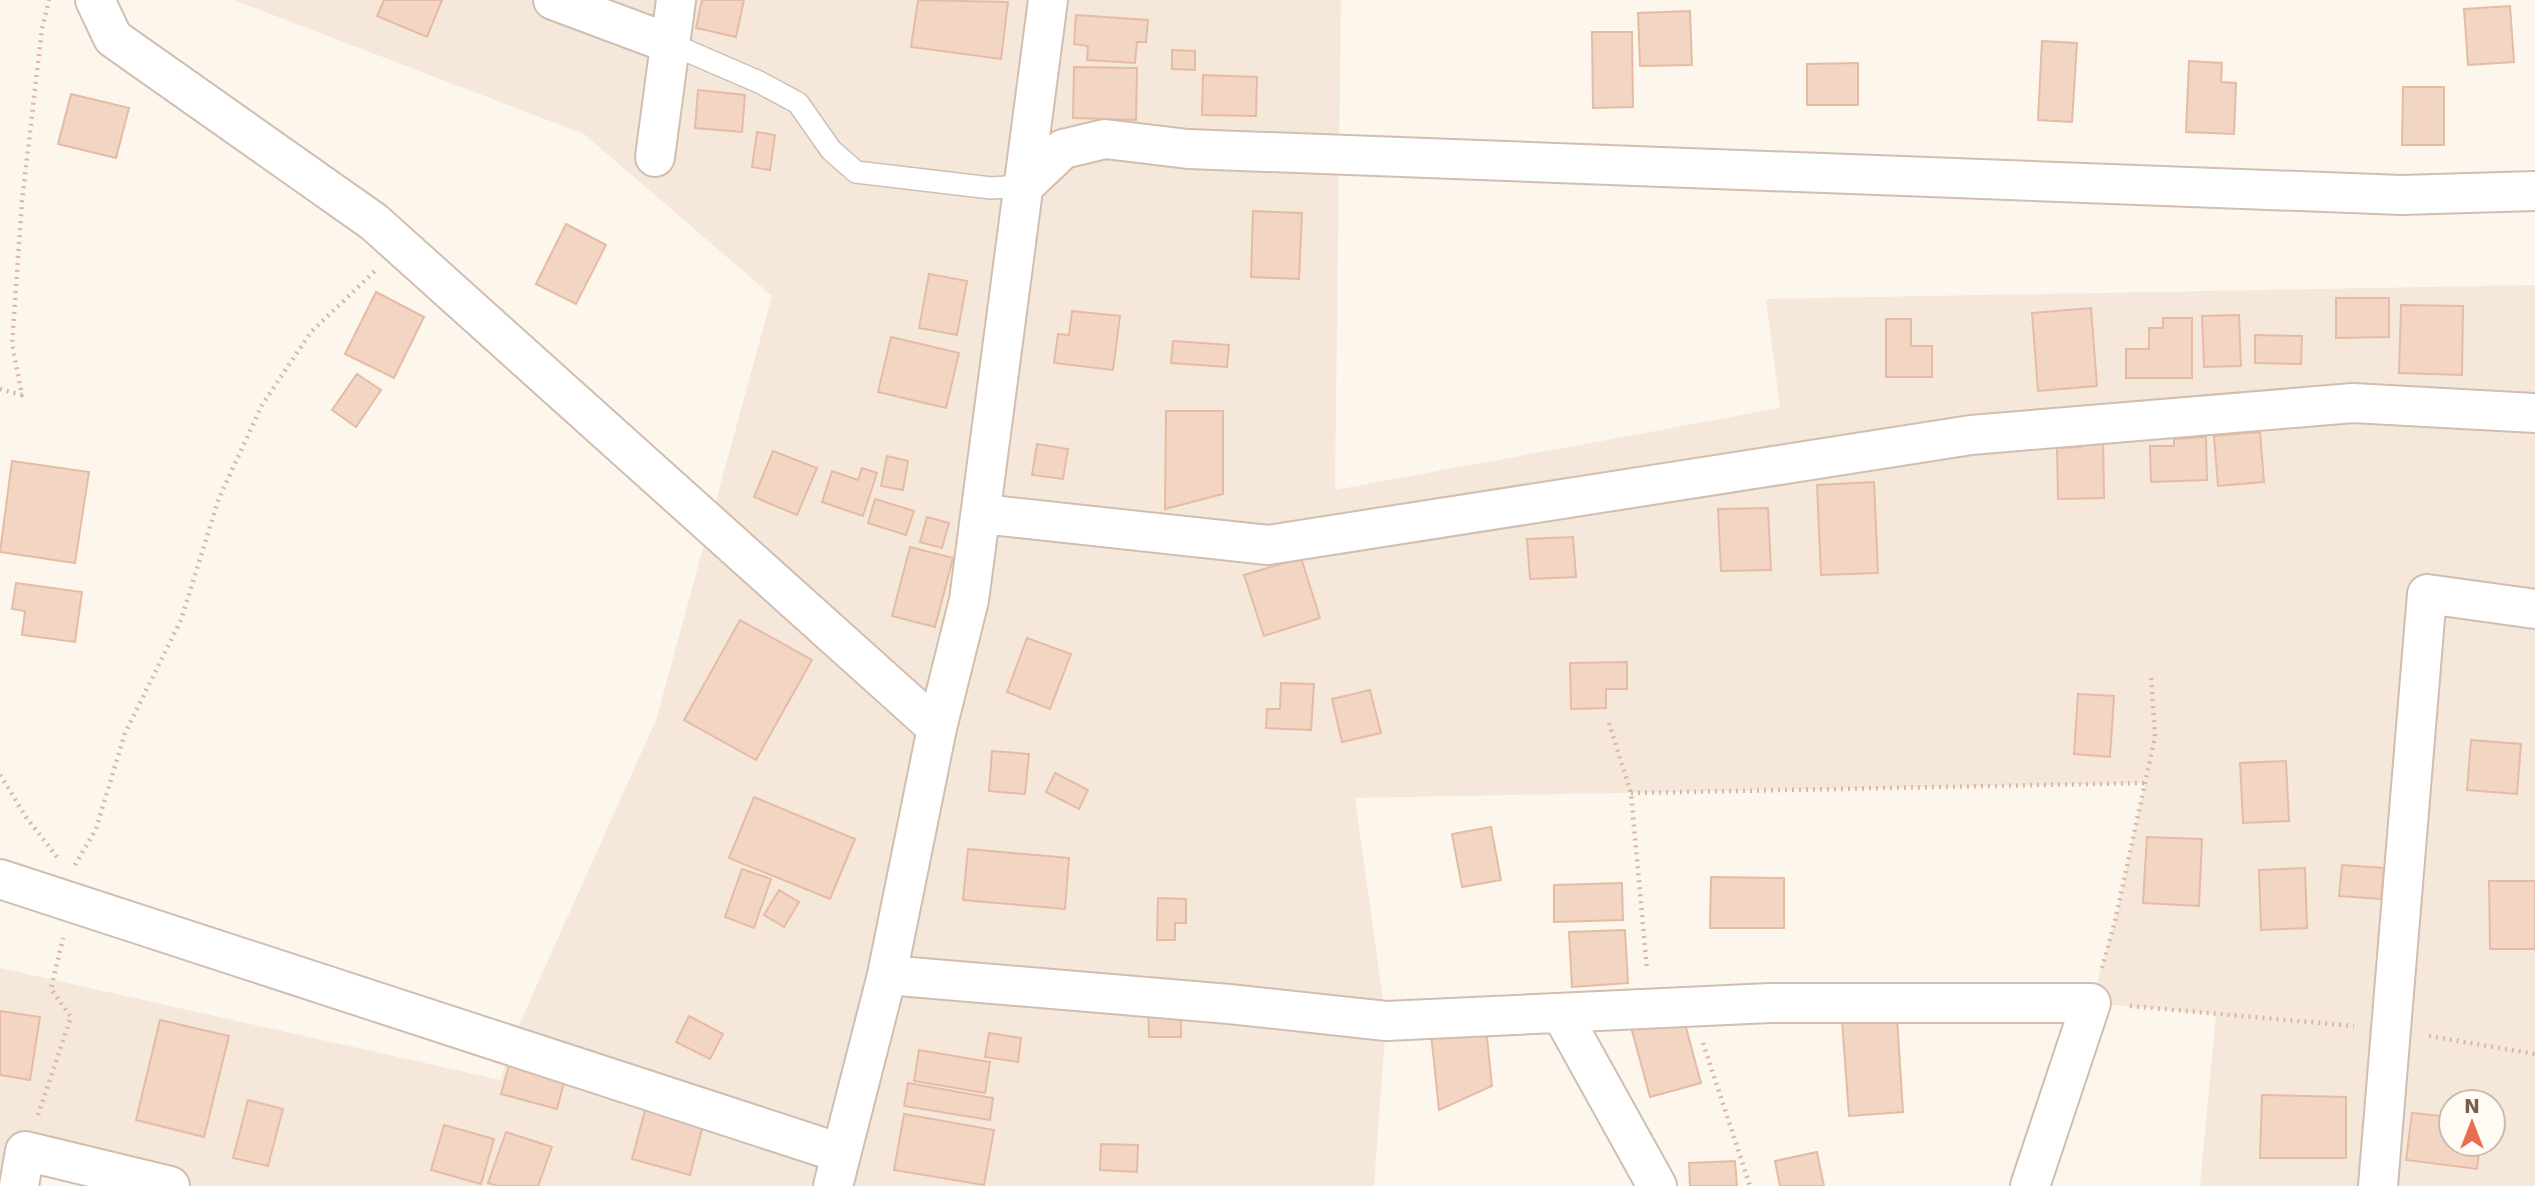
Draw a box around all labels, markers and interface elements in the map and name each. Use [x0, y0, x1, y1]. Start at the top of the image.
north arrow [2437, 1088, 2507, 1158]
text: N [2464, 1095, 2480, 1117]

